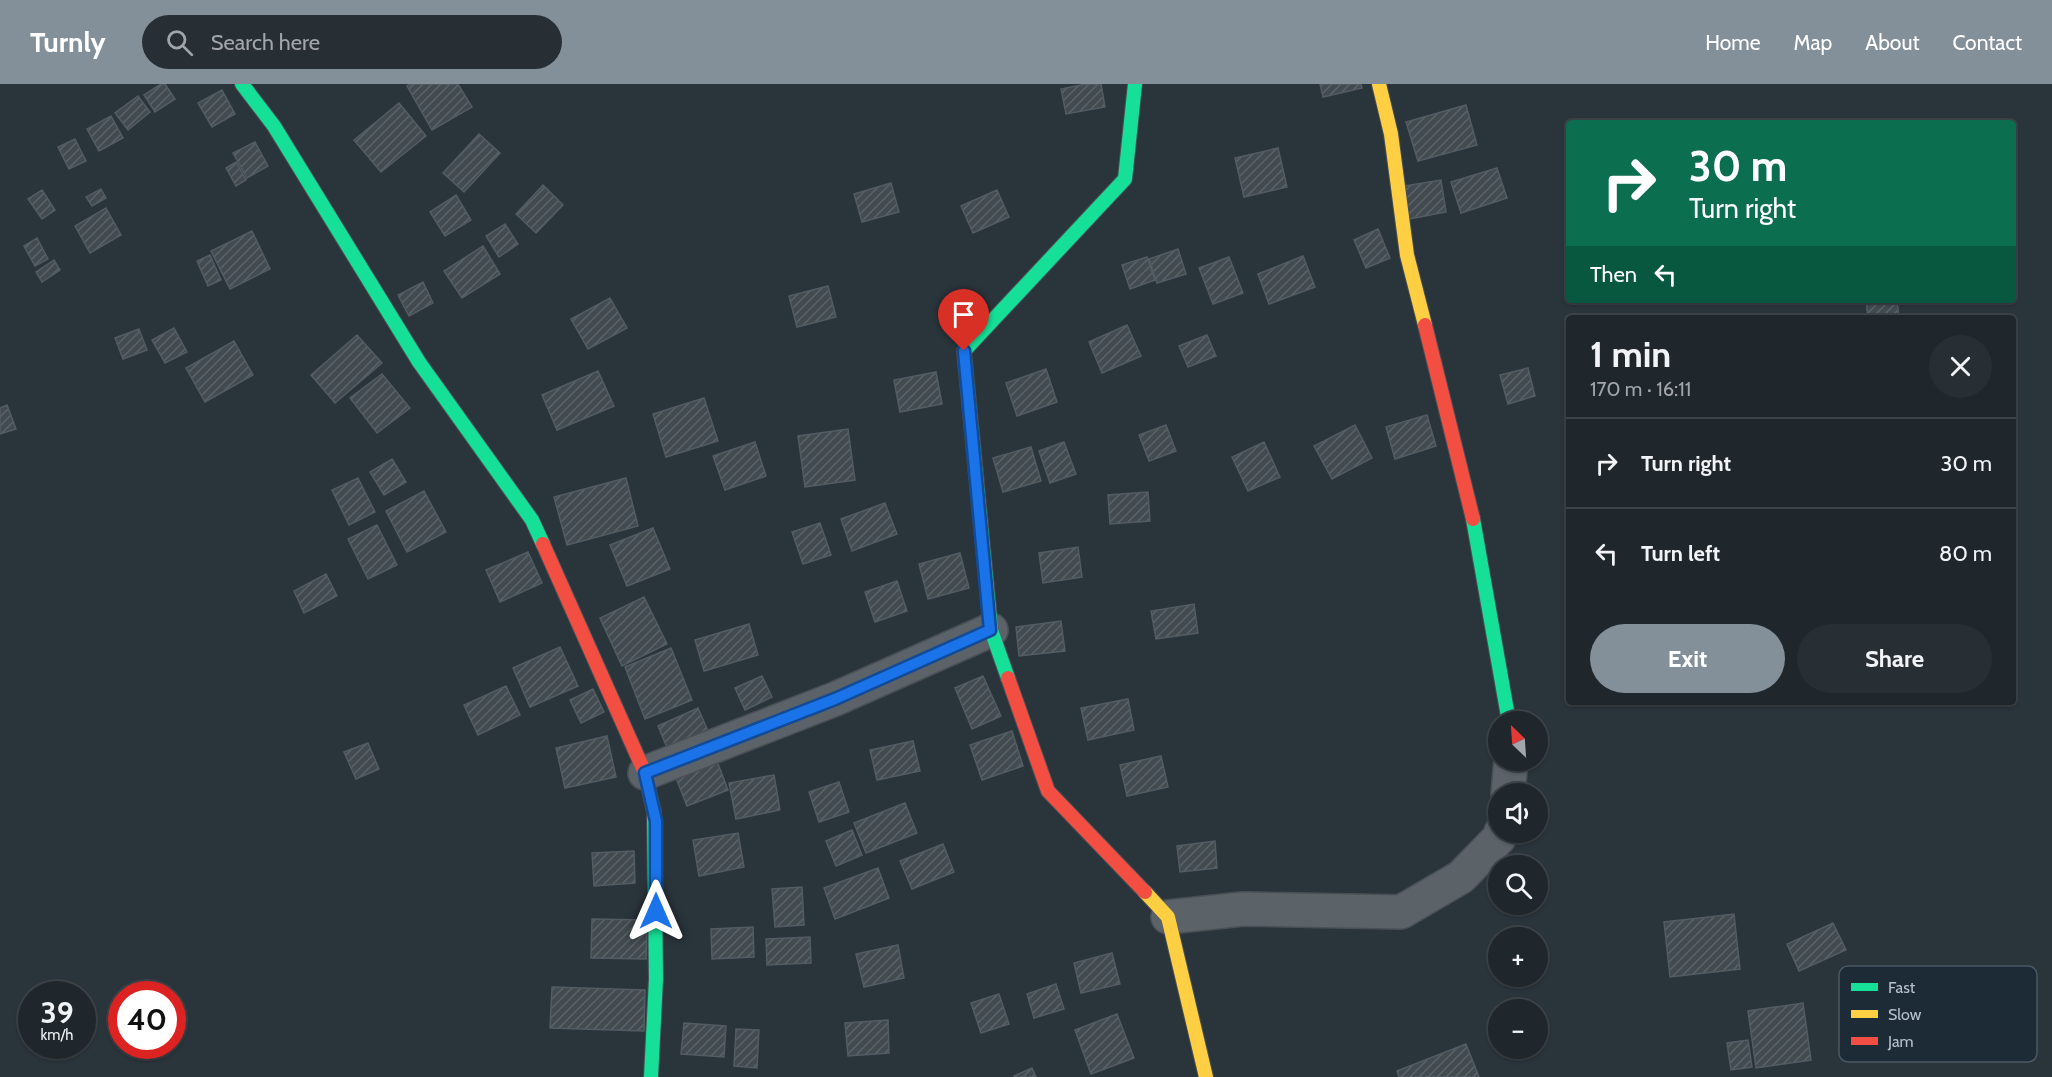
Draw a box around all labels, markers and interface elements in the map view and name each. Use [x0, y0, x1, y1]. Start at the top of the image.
search box [142, 15, 562, 69]
text: Turnly [30, 25, 106, 59]
icon: search [163, 26, 196, 59]
text: Search here [211, 29, 320, 56]
text: Home [1705, 30, 1761, 55]
text: Map [1794, 30, 1832, 55]
text: About [1865, 30, 1919, 55]
text: Contact [1952, 30, 2022, 55]
text: 30 m [1689, 140, 1787, 192]
icon: right [1590, 144, 1668, 222]
text: Turn right [1689, 192, 1796, 225]
icon: left [1649, 258, 1682, 291]
text: Then [1590, 261, 1637, 288]
pin [938, 289, 989, 351]
icon: arrive [947, 298, 980, 331]
text: 1 min [1590, 332, 1671, 376]
button: close [1929, 335, 1992, 398]
text: 170 m · 16:11 [1590, 377, 1691, 401]
icon: right [1590, 447, 1623, 480]
text: Turn right [1641, 450, 1731, 477]
text: 30 m [1940, 450, 1992, 477]
icon: left [1590, 537, 1623, 570]
text: Turn left [1641, 540, 1720, 567]
text: 80 m [1939, 540, 1992, 567]
button: Exit [1590, 624, 1785, 693]
button: Share [1797, 624, 1992, 693]
north arrow [1488, 711, 1548, 771]
map controls [1488, 711, 1548, 1059]
button: sound [1488, 783, 1548, 843]
button: search [1488, 855, 1548, 915]
position arrow [624, 879, 688, 943]
button: + [1488, 927, 1548, 987]
legend [1839, 966, 2037, 1062]
text: Fast [1888, 978, 1916, 997]
speed limit sign: 40 [108, 981, 186, 1059]
text: 39 [40, 994, 74, 1031]
button: − [1488, 999, 1548, 1059]
text: Slow [1888, 1005, 1922, 1024]
text: km/h [41, 1026, 73, 1044]
text: Jam [1887, 1032, 1914, 1051]

